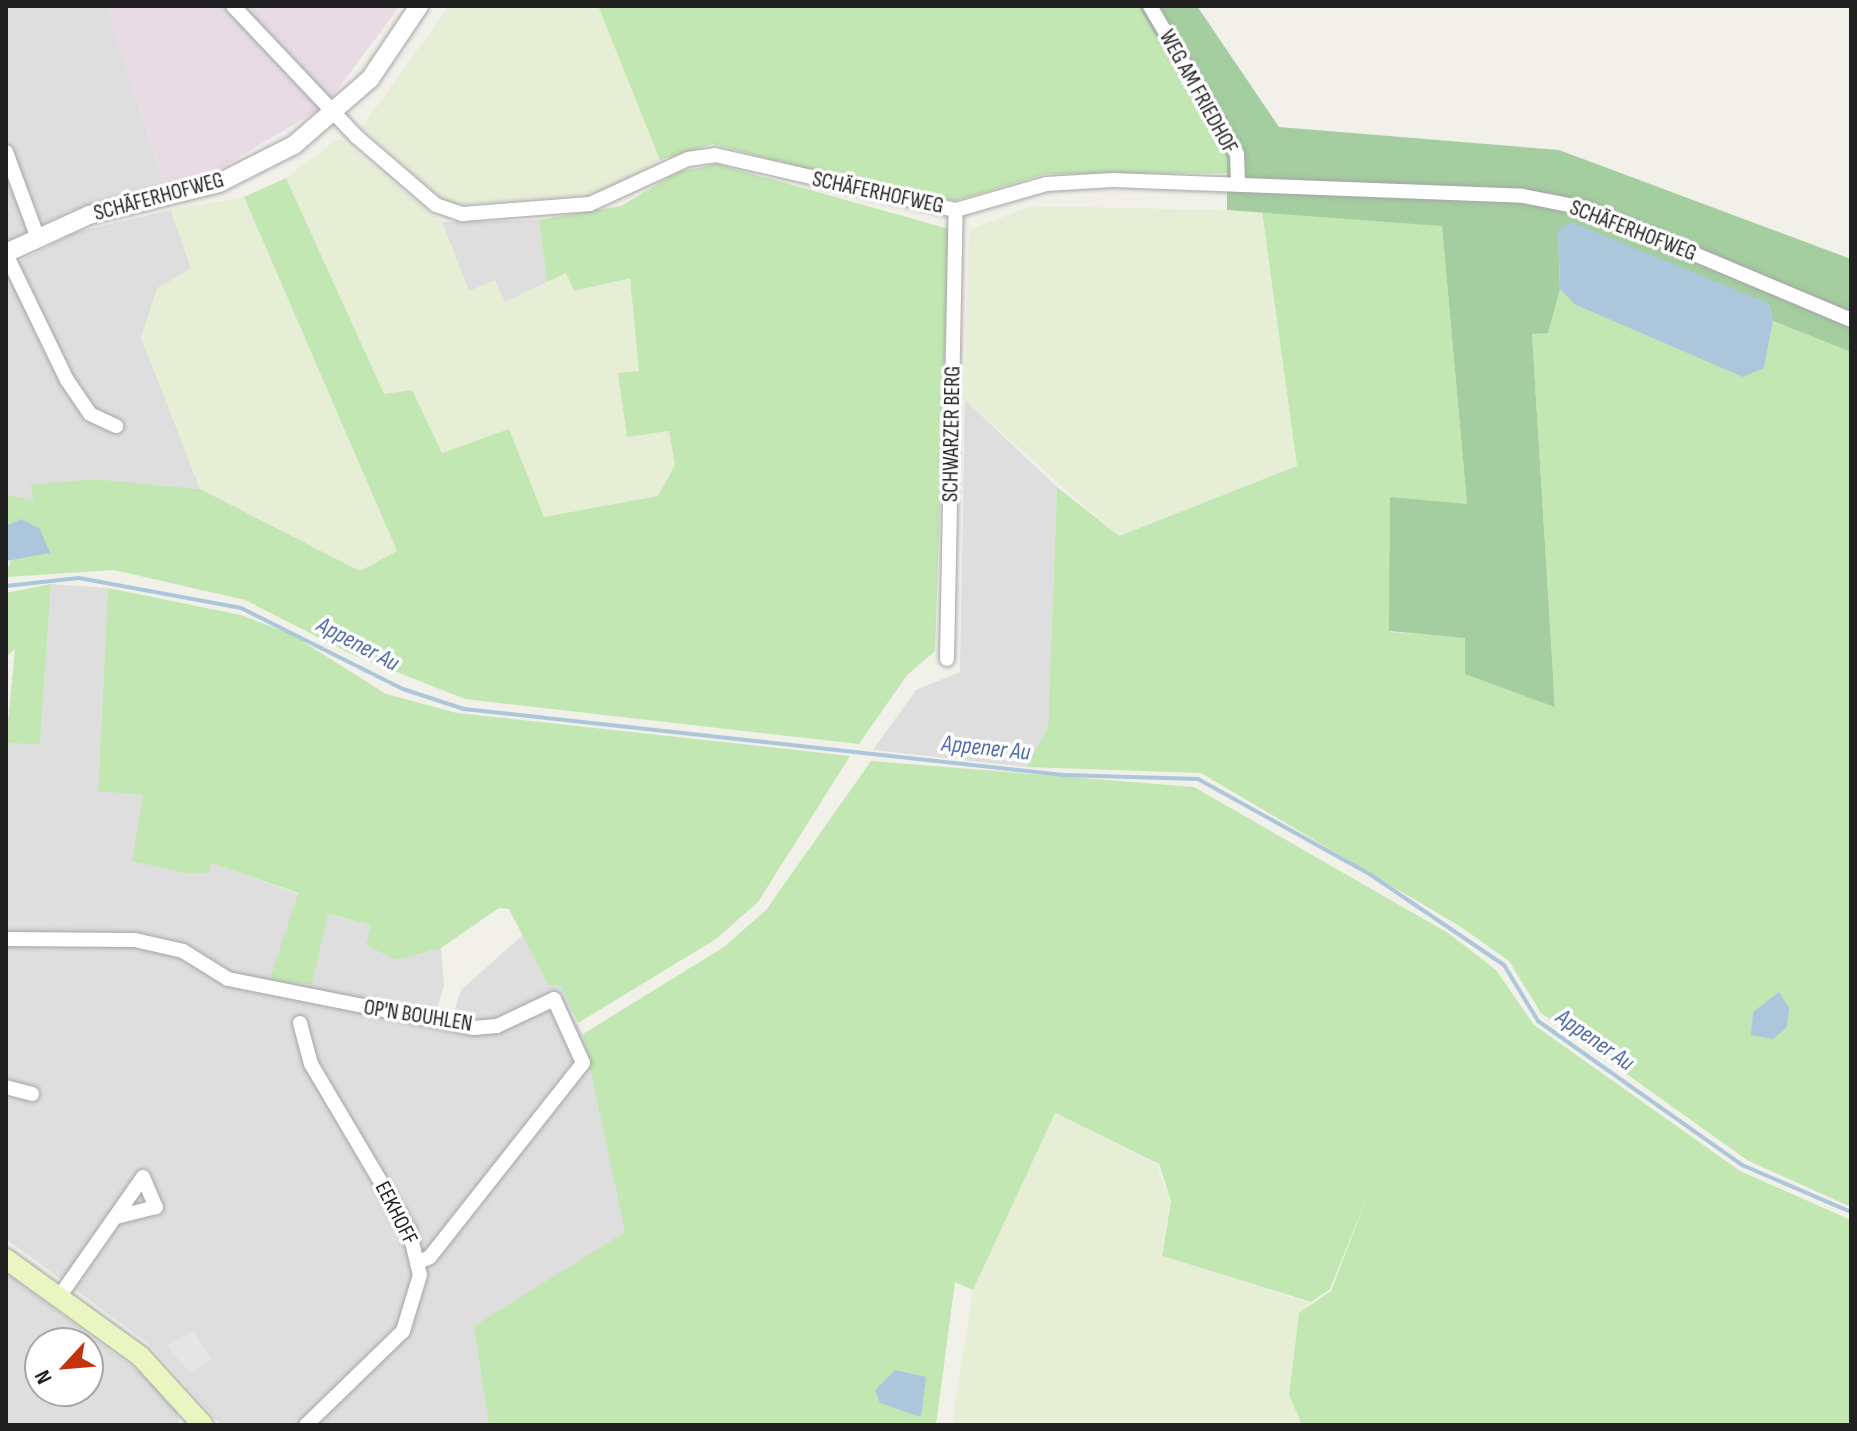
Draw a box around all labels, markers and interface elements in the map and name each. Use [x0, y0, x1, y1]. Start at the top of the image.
street label: WEG AM FRIEDHOF [1153, 25, 1243, 159]
street label: SCHÄFERHOFWEG [810, 166, 946, 220]
street label: SCHÄFERHOFWEG [91, 167, 227, 227]
street label: SCHÄFERHOFWEG [1566, 195, 1700, 267]
street label: SCHWARZER BERG [938, 366, 966, 502]
water label: Appener Au [312, 610, 404, 678]
water label: Appener Au [940, 729, 1032, 767]
street label: OP'N BOUHLEN [362, 994, 474, 1038]
water label: Appener Au [1550, 1003, 1640, 1077]
street label: EEKHOFF [369, 1177, 423, 1249]
north arrow [24, 1327, 104, 1407]
text: N [29, 1366, 58, 1388]

